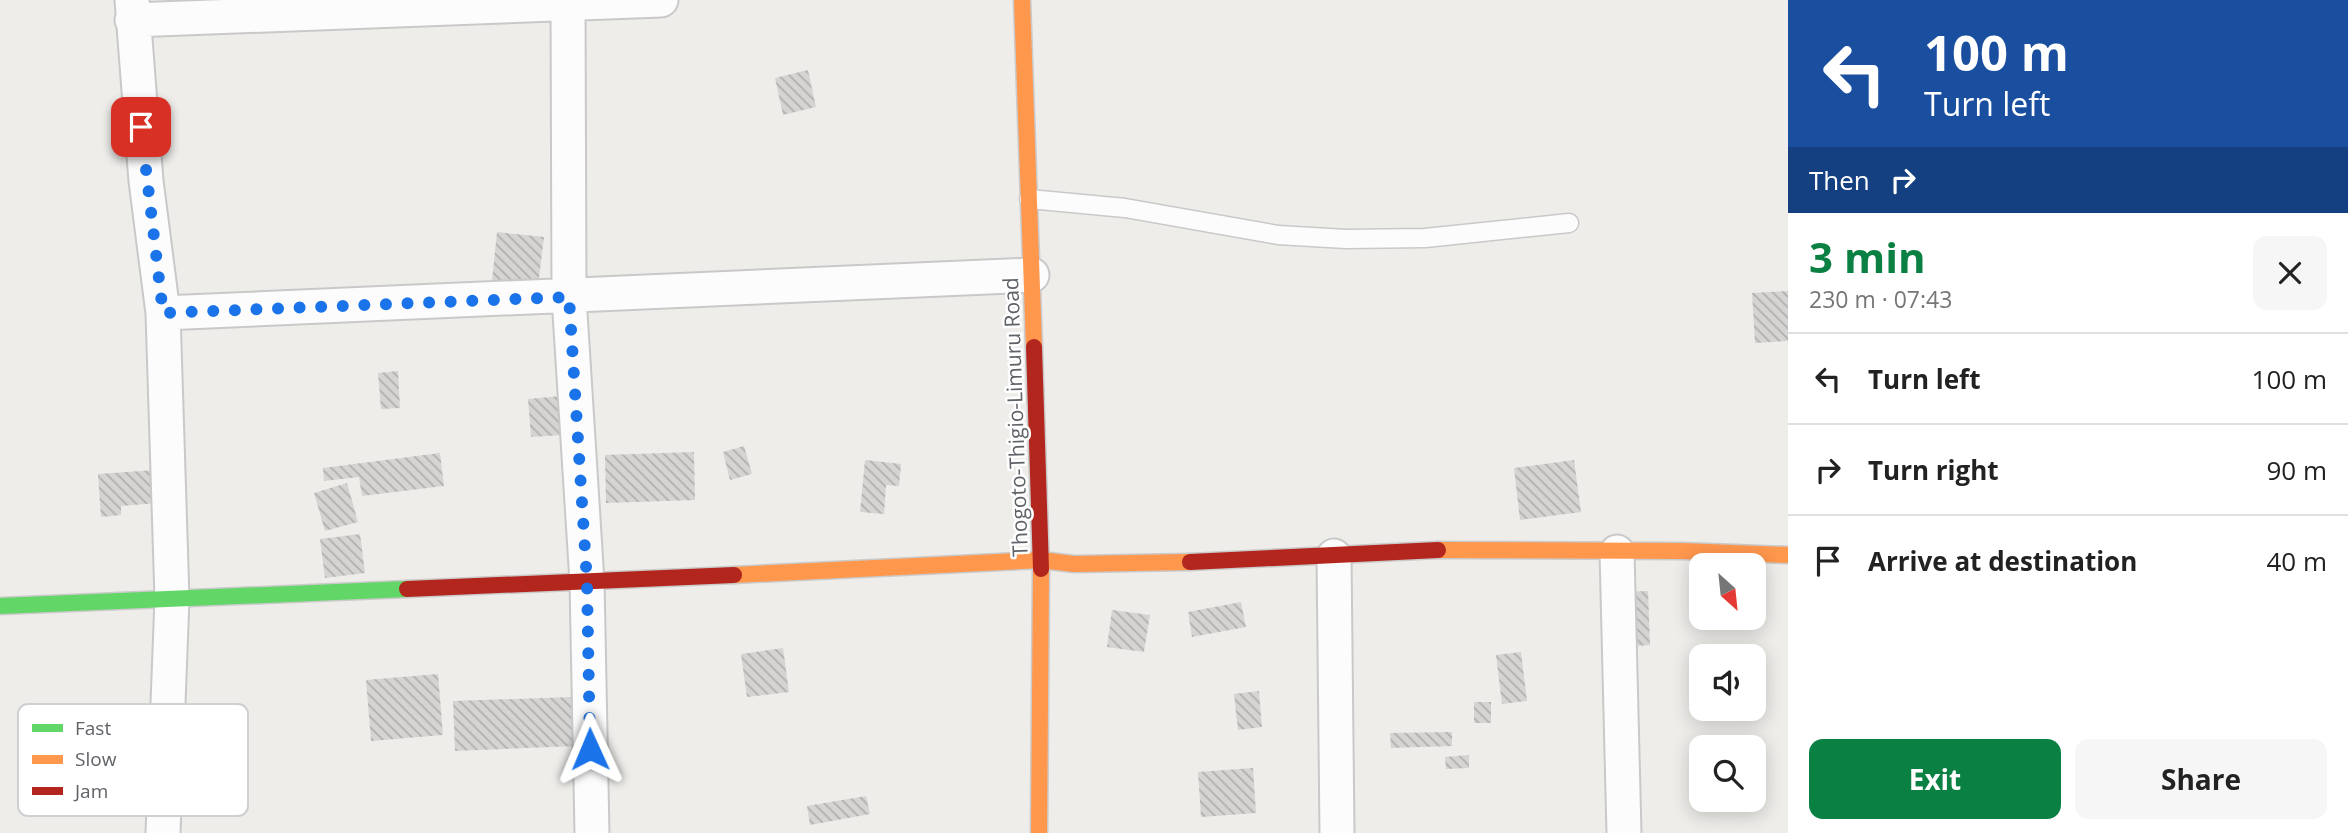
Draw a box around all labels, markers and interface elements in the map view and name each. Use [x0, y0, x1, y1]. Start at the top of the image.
text: 100 m [1924, 19, 2069, 85]
icon: left [1809, 28, 1900, 119]
text: Turn left [1924, 82, 2050, 125]
pin [111, 97, 171, 157]
icon: arrive [122, 108, 160, 146]
icon: right [1884, 161, 1922, 199]
text: Then [1809, 162, 1870, 198]
text: 3 min [1809, 228, 1926, 285]
button: close [2253, 236, 2327, 310]
street label: Thogoto-Thigio-Limuru Road [996, 277, 1034, 557]
text: 230 m · 07:43 [1809, 283, 1952, 315]
icon: left [1809, 360, 1847, 398]
text: Turn left [1868, 361, 1980, 397]
text: 100 m [2252, 361, 2327, 397]
icon: right [1809, 451, 1847, 489]
text: Turn right [1868, 452, 1999, 488]
text: 90 m [2266, 452, 2327, 488]
icon: arrive [1809, 542, 1847, 580]
text: Arrive at destination [1868, 543, 2137, 579]
text: 40 m [2266, 543, 2327, 579]
north arrow [1689, 553, 1766, 630]
map controls [1689, 553, 1766, 812]
button: sound [1689, 644, 1766, 721]
legend [18, 704, 248, 816]
position arrow [553, 712, 627, 786]
text: Fast [75, 715, 111, 741]
button: search [1689, 735, 1766, 812]
button: Exit [1809, 739, 2061, 819]
button: Share [2075, 739, 2327, 819]
text: Slow [75, 746, 117, 772]
text: Jam [73, 778, 108, 804]

